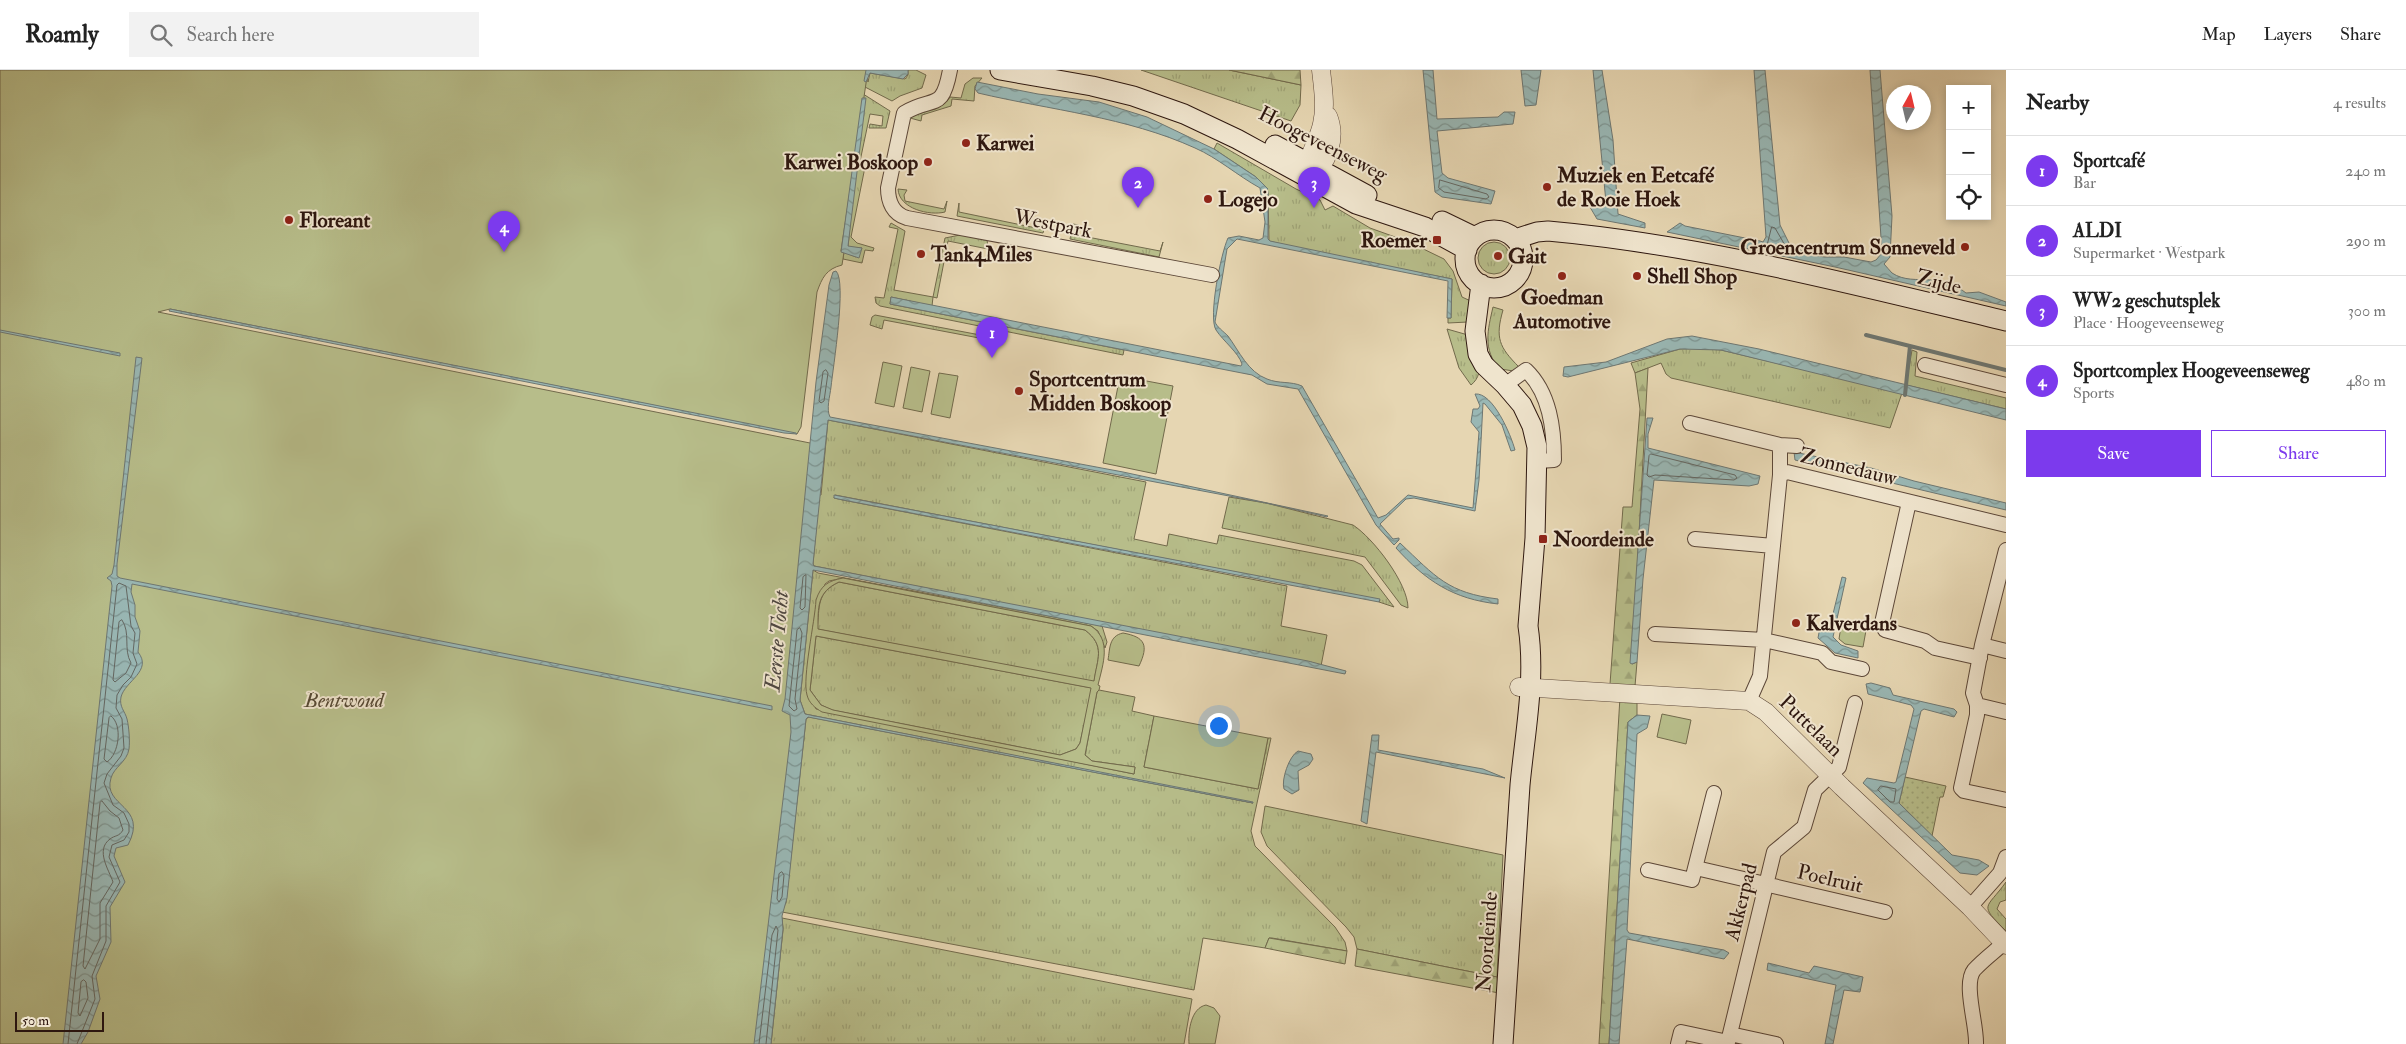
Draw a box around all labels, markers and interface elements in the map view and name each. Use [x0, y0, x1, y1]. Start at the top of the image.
search box [129, 12, 479, 57]
text: Roamly [25, 19, 99, 50]
icon: search [147, 21, 175, 49]
text: Search here [187, 23, 274, 47]
text: Map [2202, 23, 2236, 46]
text: Layers [2264, 23, 2312, 46]
text: Share [2340, 23, 2381, 46]
north arrow [1886, 85, 1931, 130]
map controls [1946, 85, 1991, 220]
button: + [1946, 85, 1991, 130]
text: Nearby [2026, 89, 2089, 116]
text: 4 results [2333, 93, 2386, 113]
street label: Hoogeveenseweg [1254, 100, 1393, 188]
place label: Karwei [976, 130, 1035, 157]
button: − [1946, 130, 1991, 175]
marker: Karwei [960, 137, 972, 149]
place label: Karwei Boskoop [784, 149, 918, 176]
text: Sportcafé [2073, 149, 2145, 173]
marker: Karwei Boskoop [922, 156, 934, 168]
text: 1 [2039, 161, 2045, 181]
text: 240 m [2345, 161, 2386, 181]
place label: Muziek en Eetcafé de Rooie Hoek [1556, 162, 1715, 213]
pin: 2 [1122, 167, 1154, 208]
pin: 3 [1298, 167, 1330, 208]
text: Bar [2073, 173, 2096, 193]
button: locate [1946, 175, 1991, 220]
marker: Muziek en Eetcafé de Rooie Hoek [1541, 181, 1553, 193]
place label: Logejo [1218, 186, 1278, 213]
marker: Logejo [1202, 193, 1214, 205]
street label: Westpark [1011, 203, 1095, 245]
place label: Floreant [299, 207, 370, 234]
pin: 4 [488, 211, 520, 252]
marker: Floreant [283, 214, 295, 226]
text: ALDI [2073, 219, 2122, 243]
place label: Roemer [1360, 227, 1428, 254]
text: 2 [2038, 231, 2046, 251]
text: 290 m [2346, 231, 2386, 251]
marker: Roemer [1431, 234, 1443, 246]
place label: Groencentrum Sonneveld [1740, 234, 1956, 261]
place label: Tank4Miles [930, 241, 1032, 268]
marker: Groencentrum Sonneveld [1959, 241, 1971, 253]
place label: Gait [1508, 243, 1547, 270]
text: Supermarket · Westpark [2073, 243, 2225, 263]
marker: Tank4Miles [915, 248, 927, 260]
marker: Gait [1492, 250, 1504, 262]
place label: Shell Shop [1647, 263, 1737, 290]
street label: Zijde [1914, 263, 1964, 301]
marker: Goedman Automotive [1556, 270, 1568, 282]
marker: Shell Shop [1631, 270, 1643, 282]
place label: Goedman Automotive [1512, 284, 1611, 335]
text: WW2 geschutsplek [2073, 289, 2220, 313]
text: 3 [2039, 301, 2045, 321]
text: 300 m [2348, 301, 2386, 321]
text: Place · Hoogeveenseweg [2073, 313, 2224, 333]
pin: 1 [976, 317, 1008, 358]
text: Sportcomplex Hoogeveenseweg [2073, 359, 2310, 383]
place label: Sportcentrum Midden Boskoop [1028, 366, 1171, 417]
text: 4 [2038, 371, 2046, 391]
text: 480 m [2346, 371, 2386, 391]
text: Sports [2073, 383, 2114, 403]
marker: Sportcentrum Midden Boskoop [1013, 385, 1025, 397]
button: Save [2026, 430, 2201, 477]
button: Share [2211, 430, 2386, 477]
street label: Zonnedauw [1797, 442, 1900, 492]
place label: Noordeinde [1552, 526, 1654, 553]
marker: Noordeinde [1537, 533, 1549, 545]
water label: Eerste Tocht [758, 588, 795, 694]
place label: Kalverdans [1806, 610, 1897, 637]
marker: Kalverdans [1790, 617, 1802, 629]
park label: Bentwoud [303, 687, 385, 714]
street label: Puttelaan [1773, 689, 1849, 763]
your location [1206, 713, 1232, 739]
street label: Poelruit [1794, 858, 1866, 900]
street label: Akkerpad [1718, 860, 1764, 945]
street label: Noordeinde [1470, 891, 1504, 993]
scale bar [15, 1009, 104, 1032]
text: 50 m [22, 1012, 49, 1029]

